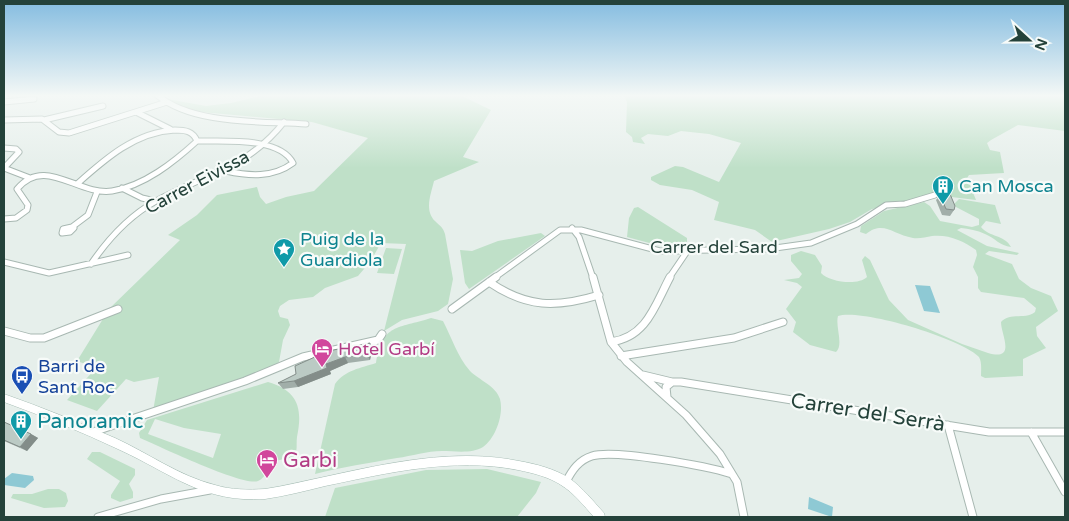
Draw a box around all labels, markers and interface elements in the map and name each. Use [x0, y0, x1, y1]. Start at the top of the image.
north arrow [1004, 15, 1054, 65]
text: N [1031, 36, 1051, 53]
street label: Carrer Eivissa [141, 145, 253, 219]
building icon: Can Mosca [931, 174, 955, 205]
place label: Can Mosca [959, 175, 1054, 197]
place label: Puig de la Guardiola [300, 228, 384, 271]
street label: Carrer del Sard [650, 236, 778, 258]
place icon: Puig de la Guardiola [272, 237, 296, 268]
hotel icon: Hotel Garbí [310, 337, 334, 368]
place label: Hotel Garbí [338, 338, 435, 360]
place label: Barri de Sant Roc [38, 355, 115, 398]
bus stop icon: Barri de Sant Roc [10, 364, 34, 395]
street label: Carrer del Serrà [789, 388, 947, 437]
building icon: Panoramic [9, 409, 33, 440]
place label: Panoramic [37, 409, 143, 434]
hotel icon: Garbi [255, 448, 279, 479]
place label: Garbi [283, 448, 337, 473]

